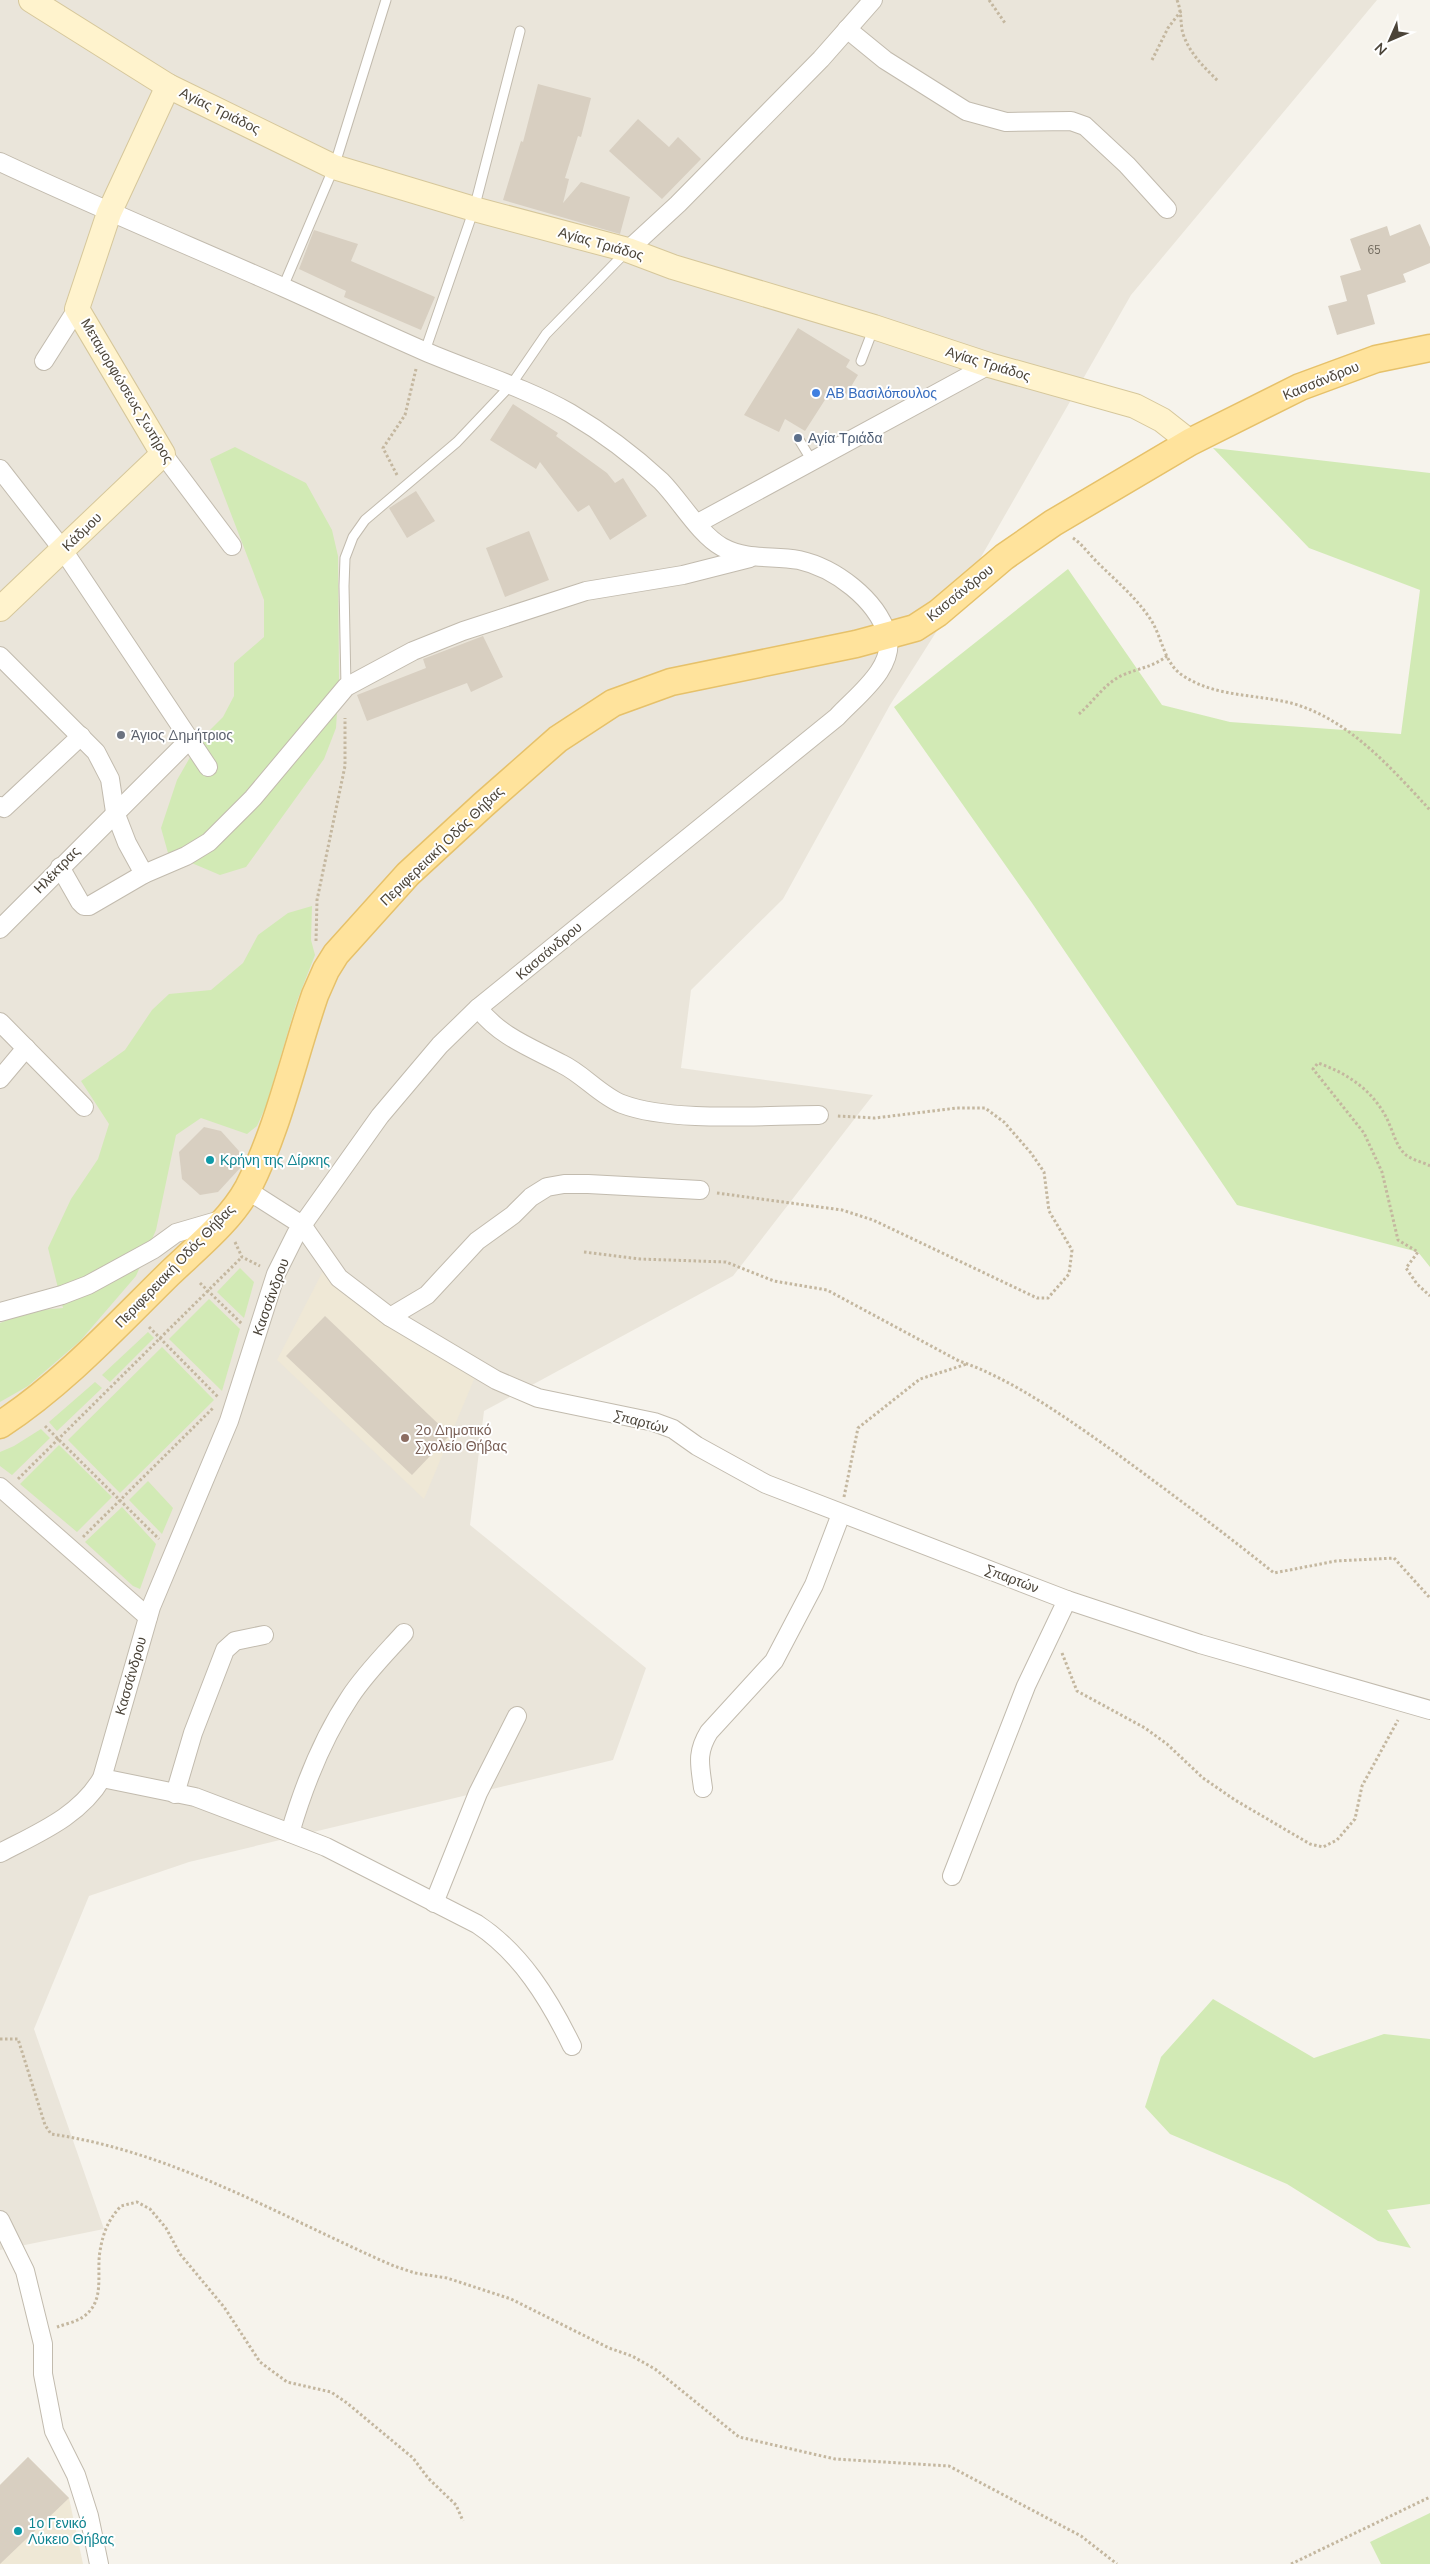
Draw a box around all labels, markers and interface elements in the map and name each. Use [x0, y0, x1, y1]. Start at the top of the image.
north arrow [1365, 15, 1415, 65]
text: N [1371, 38, 1392, 59]
street label: Αγίας Τριάδος [176, 83, 264, 139]
street label: Αγίας Τριάδος [556, 223, 646, 265]
house number: 65 [1367, 243, 1381, 258]
street label: Μεταμορφώσεως Σωτήρος [76, 315, 178, 467]
street label: Αγίας Τριάδος [943, 342, 1033, 386]
street label: Κασσάνδρου [1280, 357, 1362, 405]
place label: ΑΒ Βασιλόπουλος [826, 384, 937, 403]
marker: ΑΒ Βασιλόπουλος [810, 387, 822, 399]
place label: Αγία Τριάδα [808, 429, 883, 448]
marker: Αγία Τριάδα [792, 432, 804, 444]
street label: Κάδμου [58, 508, 106, 556]
street label: Κασσάνδρου [923, 560, 997, 626]
place label: Άγιος Δημήτριος [131, 726, 233, 745]
marker: Άγιος Δημήτριος [115, 729, 127, 741]
street label: Περιφερειακή Οδός Θήβας [376, 782, 508, 910]
street label: Ηλέκτρας [30, 842, 84, 898]
street label: Κασσάνδρου [512, 918, 586, 984]
place label: Κρήνη της Δίρκης [220, 1151, 330, 1170]
marker: Κρήνη της Δίρκης [204, 1154, 216, 1166]
street label: Περιφερειακή Οδός Θήβας [111, 1200, 239, 1332]
street label: Κασσάνδρου [248, 1256, 294, 1338]
street label: Σπαρτών [612, 1406, 670, 1438]
place label: 2ο Δημοτικό Σχολείο Θήβας [415, 1421, 507, 1456]
marker: 2ο Δημοτικό Σχολείο Θήβας [399, 1432, 411, 1444]
street label: Σπαρτών [983, 1560, 1041, 1598]
street label: Κασσάνδρου [111, 1635, 151, 1717]
place label: 1ο Γενικό Λύκειο Θήβας [28, 2514, 115, 2549]
marker: 1ο Γενικό Λύκειο Θήβας [12, 2525, 24, 2537]

